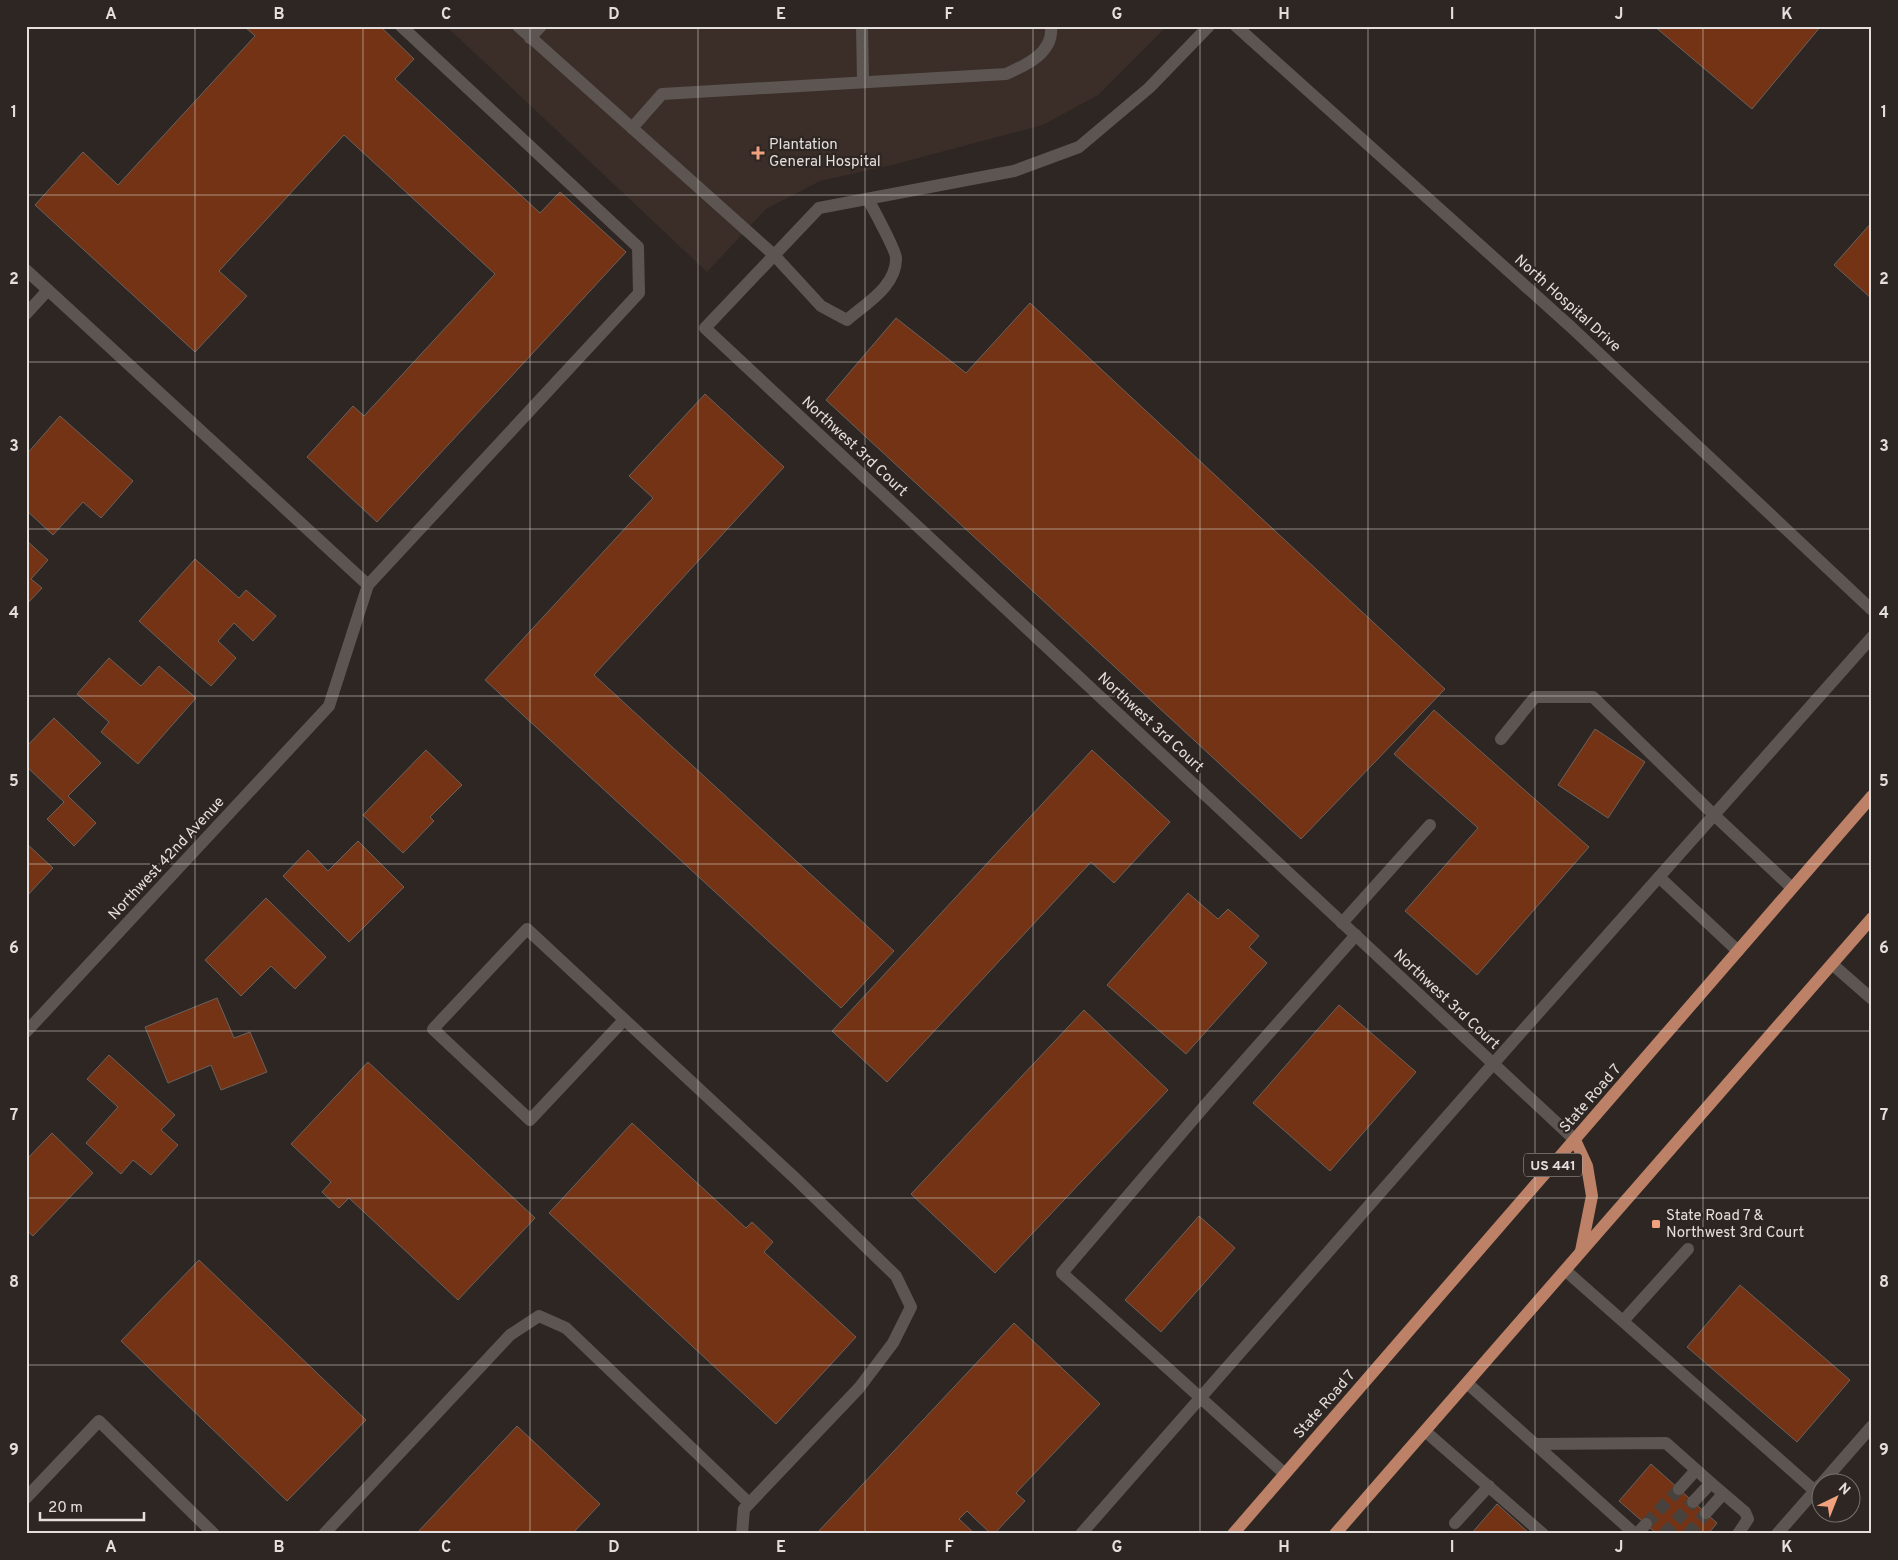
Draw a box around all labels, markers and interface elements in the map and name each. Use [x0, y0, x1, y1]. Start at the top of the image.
text: A [105, 5, 117, 25]
text: B [273, 5, 285, 25]
text: C [441, 5, 451, 25]
text: D [608, 5, 620, 25]
text: E [776, 5, 786, 25]
text: F [944, 5, 954, 25]
text: G [1112, 5, 1122, 25]
text: H [1278, 5, 1290, 25]
text: I [1450, 5, 1454, 25]
text: J [1615, 5, 1623, 25]
text: K [1781, 5, 1793, 25]
text: 1 [11, 103, 17, 123]
text: 1 [1881, 103, 1887, 123]
place label: Plantation General Hospital [769, 136, 881, 172]
marker: Plantation General Hospital [751, 146, 765, 160]
street label: North Hospital Drive [1510, 251, 1624, 357]
text: 2 [9, 270, 19, 290]
text: 2 [1879, 270, 1889, 290]
street label: Northwest 3rd Court [797, 393, 911, 501]
text: 3 [9, 437, 19, 457]
text: 3 [1879, 437, 1889, 457]
text: 4 [9, 604, 19, 624]
text: 4 [1879, 604, 1889, 624]
street label: Northwest 3rd Court [1093, 669, 1207, 777]
text: 5 [9, 772, 19, 792]
text: 5 [1879, 772, 1889, 792]
street label: Northwest 42nd Avenue [105, 793, 229, 925]
text: 6 [9, 939, 19, 959]
text: 6 [1879, 939, 1889, 959]
street label: Northwest 3rd Court [1389, 946, 1503, 1054]
street label: State Road 7 [1556, 1061, 1626, 1137]
text: 7 [10, 1106, 18, 1126]
text: 7 [1880, 1106, 1888, 1126]
road number: US 441 [1524, 1154, 1582, 1176]
place label: State Road 7 & Northwest 3rd Court [1666, 1207, 1804, 1243]
marker: State Road 7 & Northwest 3rd Court [1650, 1218, 1662, 1230]
text: 8 [9, 1273, 19, 1293]
text: 8 [1879, 1273, 1889, 1293]
street label: State Road 7 [1290, 1367, 1360, 1443]
text: 9 [9, 1441, 19, 1461]
text: 9 [1879, 1441, 1889, 1461]
north arrow [1810, 1472, 1860, 1522]
text: N [1834, 1480, 1853, 1499]
scale bar [40, 1490, 144, 1522]
text: 20 m [48, 1499, 83, 1518]
text: A [105, 1538, 117, 1558]
text: B [273, 1538, 285, 1558]
text: C [441, 1538, 451, 1558]
text: D [608, 1538, 620, 1558]
text: E [776, 1538, 786, 1558]
text: F [944, 1538, 954, 1558]
text: G [1112, 1538, 1122, 1558]
text: H [1278, 1538, 1290, 1558]
text: I [1450, 1538, 1454, 1558]
text: J [1615, 1538, 1623, 1558]
text: K [1781, 1538, 1793, 1558]

